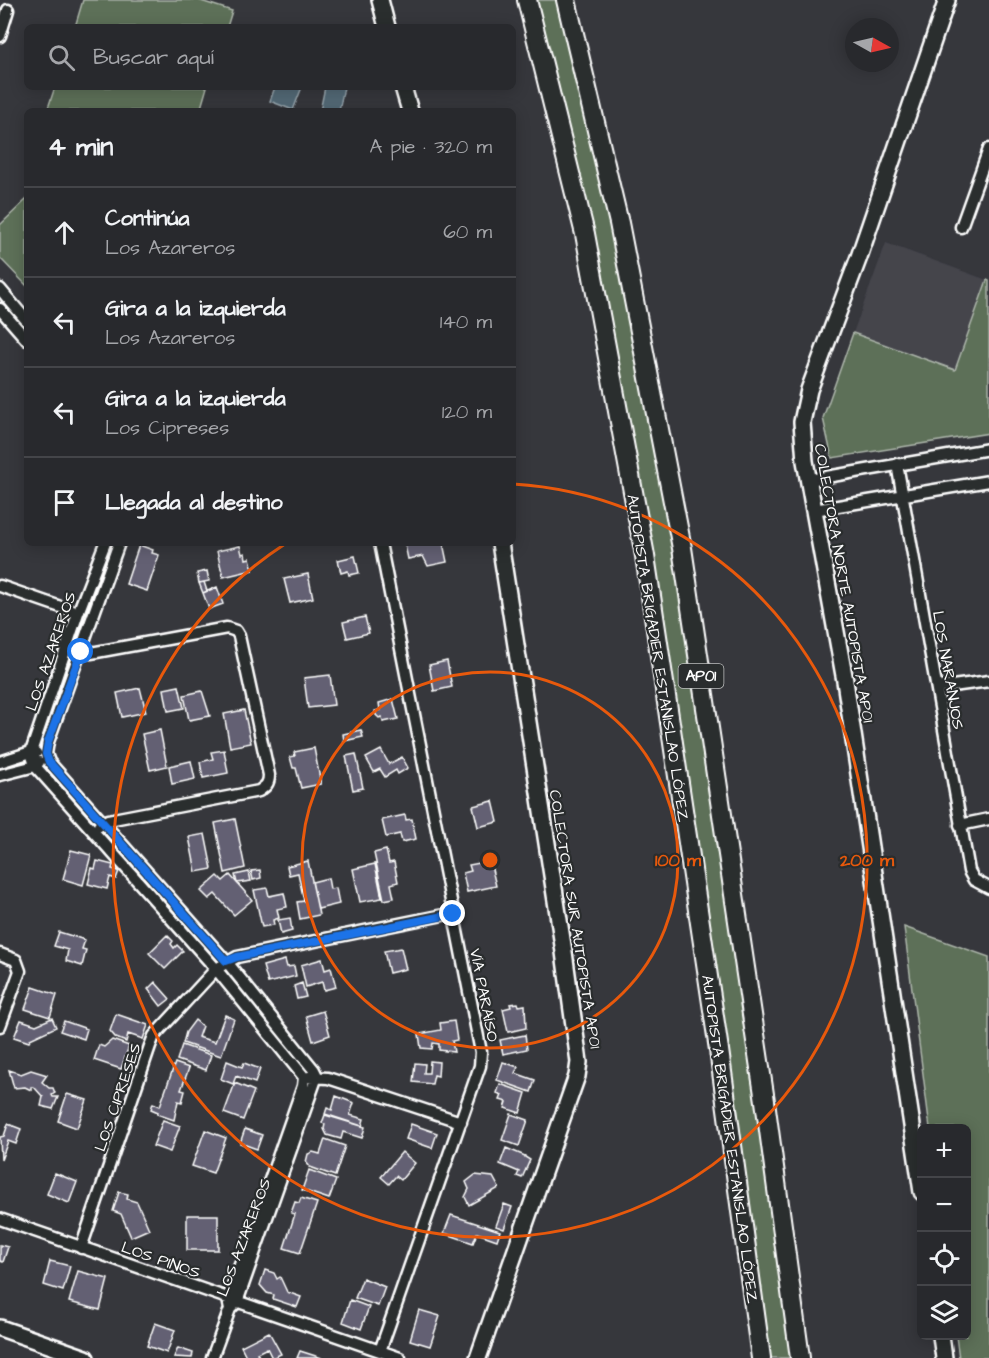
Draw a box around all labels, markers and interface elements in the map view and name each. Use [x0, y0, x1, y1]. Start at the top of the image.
north arrow [845, 18, 899, 72]
search box [24, 24, 516, 90]
icon: search [45, 41, 78, 74]
text: Buscar aquí [93, 42, 214, 73]
text: 4 min [48, 129, 113, 165]
text: A pie · 320 m [370, 133, 492, 161]
text: Continúa [105, 203, 190, 234]
icon: ahead [48, 216, 81, 249]
text: 60 m [443, 218, 492, 246]
text: Los Azareros [105, 234, 235, 262]
text: Gira a la izquierda [105, 293, 286, 324]
icon: left [48, 306, 81, 339]
text: 140 m [440, 308, 492, 336]
text: Los Azareros [105, 324, 235, 352]
text: Gira a la izquierda [105, 383, 286, 414]
icon: left [48, 396, 81, 429]
text: 120 m [442, 398, 492, 426]
text: Los Cipreses [105, 414, 229, 442]
street label: COLECTORA NORTE AUTOPISTA AP01 [809, 442, 879, 724]
icon: arrive [48, 486, 81, 519]
text: Llegada al destino [105, 487, 283, 518]
street label: AUTOPISTA BRIGADIER ESTANISLAO LÓPEZ [621, 493, 695, 824]
street label: LOS AZAREROS [20, 589, 82, 714]
street label: LOS NARANJOS [927, 609, 969, 731]
route start [67, 638, 93, 664]
road number: AP01 [678, 664, 724, 688]
street label: COLECTORA SUR AUTOPISTA AP01 [544, 788, 606, 1050]
text: 100 m [655, 848, 702, 873]
text: 200 m [839, 848, 895, 873]
centre of rings [480, 850, 500, 870]
route end [439, 900, 465, 926]
street label: VÍA PARAÍSO [464, 947, 504, 1044]
street label: AUTOPISTA BRIGADIER ESTANISLAO LÓPEZ [696, 974, 764, 1305]
street label: LOS CIPRESES [89, 1040, 147, 1154]
map controls [917, 1124, 971, 1340]
button: + [917, 1124, 971, 1178]
street label: LOS AZAREROS [211, 1175, 277, 1300]
button: − [917, 1178, 971, 1232]
button: locate [917, 1232, 971, 1286]
street label: LOS PINOS [118, 1236, 203, 1284]
button: layers [917, 1286, 971, 1340]

